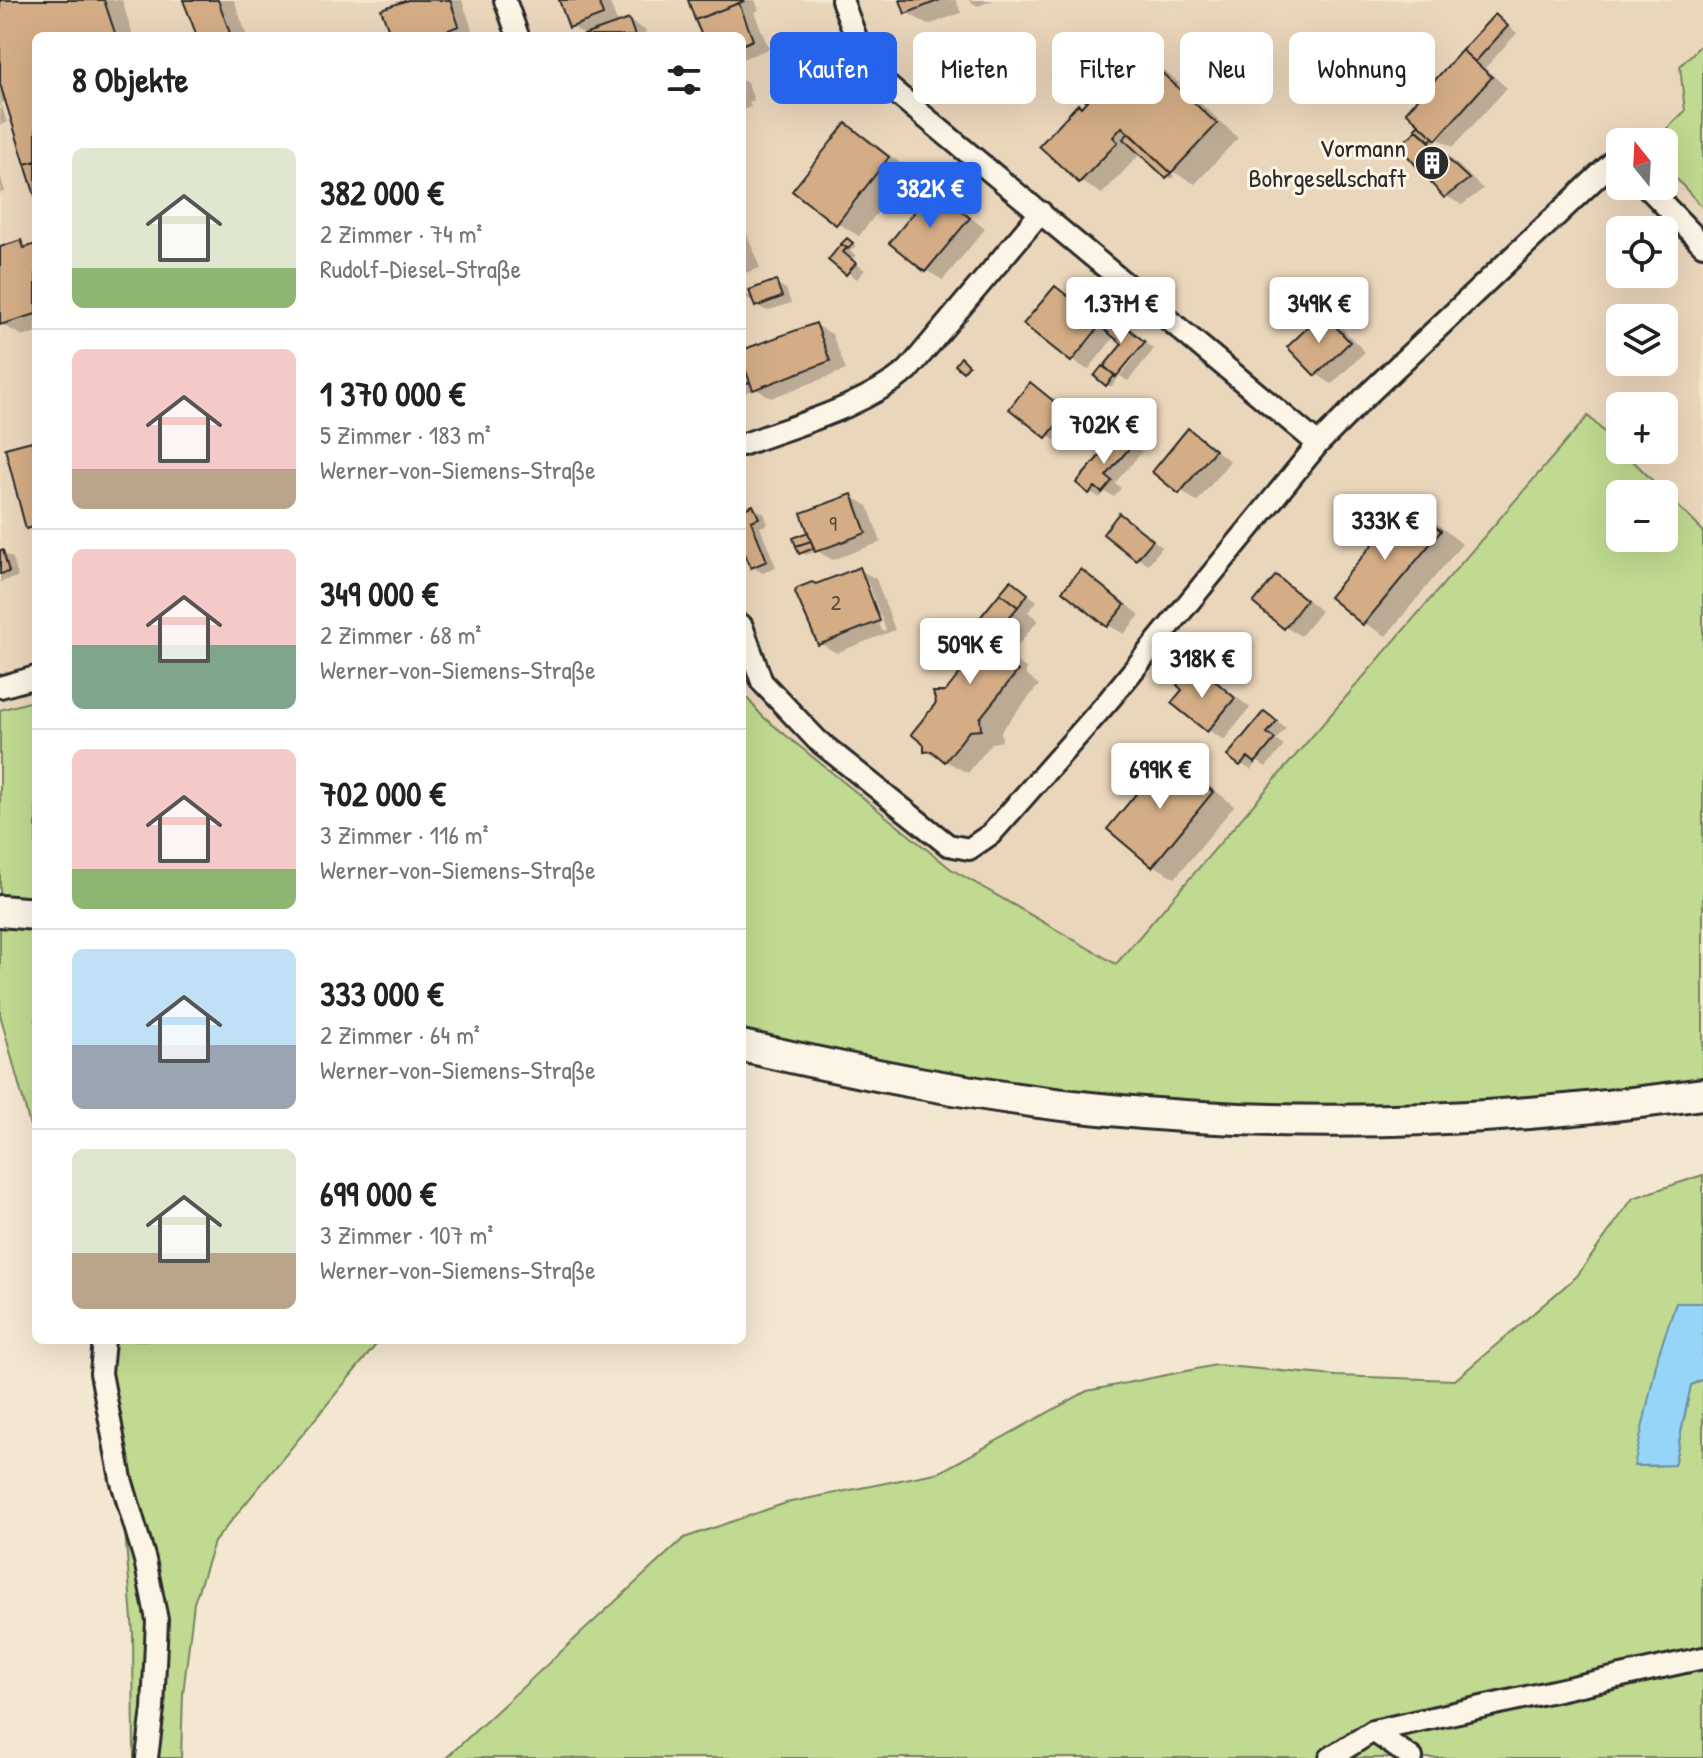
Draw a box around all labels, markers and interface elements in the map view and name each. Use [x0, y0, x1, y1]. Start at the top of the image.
chip: Kaufen [770, 32, 897, 104]
chip: Mieten [913, 32, 1036, 104]
chip: Filter [1052, 32, 1164, 104]
chip: Neu [1180, 32, 1273, 104]
chip: Wohnung [1289, 32, 1435, 104]
text: 8 Objekte [72, 57, 188, 103]
icon: filters [662, 58, 706, 102]
north arrow [1606, 128, 1678, 200]
map controls [1606, 128, 1678, 552]
place label: Vormann Bohrgesellschaft [1248, 130, 1407, 195]
building icon: Vormann Bohrgesellschaft [1413, 144, 1451, 182]
pin: 382K € [865, 162, 995, 230]
text: 382 000 € [320, 170, 444, 216]
text: 382K € [896, 170, 964, 205]
icon: home [136, 180, 232, 276]
text: 2 Zimmer · 74 m² [320, 216, 482, 251]
button: locate [1606, 216, 1678, 288]
text: Rudolf-Diesel-Straße [320, 251, 521, 286]
pin: 1.37M € [1047, 277, 1195, 345]
pin: 349K € [1254, 277, 1384, 345]
text: 1.37M € [1084, 285, 1158, 320]
text: 349K € [1287, 285, 1351, 320]
button: layers [1606, 304, 1678, 376]
text: 1 370 000 € [320, 371, 465, 417]
icon: home [136, 381, 232, 477]
button: + [1606, 392, 1678, 464]
pin: 702K € [1039, 398, 1169, 466]
text: 702K € [1070, 406, 1138, 441]
text: 5 Zimmer · 183 m² [320, 417, 491, 452]
text: Werner-von-Siemens-Straße [320, 452, 596, 487]
button: − [1606, 480, 1678, 552]
pin: 333K € [1320, 494, 1450, 562]
text: 333K € [1351, 502, 1419, 537]
house number: 9 [829, 508, 837, 538]
text: 349 000 € [320, 571, 438, 617]
icon: home [136, 581, 232, 677]
house number: 2 [831, 587, 842, 617]
text: 2 Zimmer · 68 m² [320, 617, 481, 652]
pin: 509K € [905, 618, 1035, 686]
text: 509K € [938, 626, 1002, 661]
pin: 318K € [1137, 632, 1267, 700]
text: 318K € [1170, 640, 1234, 675]
text: Werner-von-Siemens-Straße [320, 652, 596, 687]
pin: 699K € [1095, 743, 1225, 811]
text: 699K € [1129, 751, 1191, 786]
text: 702 000 € [320, 771, 446, 817]
icon: home [136, 781, 232, 877]
text: 3 Zimmer · 116 m² [320, 817, 488, 852]
text: Werner-von-Siemens-Straße [320, 852, 596, 887]
text: 333 000 € [320, 971, 443, 1017]
icon: home [136, 981, 232, 1077]
text: 2 Zimmer · 64 m² [320, 1017, 480, 1052]
text: Werner-von-Siemens-Straße [320, 1052, 596, 1087]
text: 699 000 € [320, 1171, 436, 1217]
icon: home [136, 1181, 232, 1277]
text: 3 Zimmer · 107 m² [320, 1217, 493, 1252]
text: Werner-von-Siemens-Straße [320, 1252, 596, 1287]

